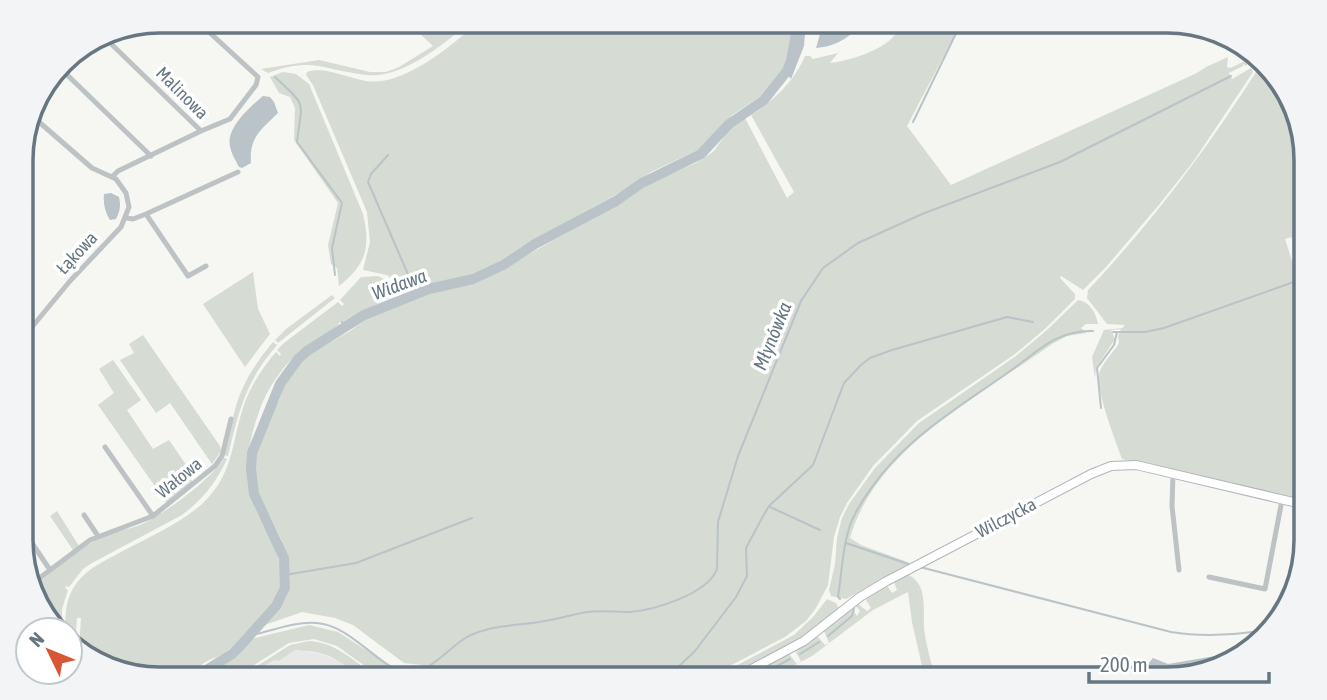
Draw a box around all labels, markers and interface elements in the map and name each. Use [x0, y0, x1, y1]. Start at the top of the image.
street label: Malinowa [152, 62, 213, 123]
street label: Łąkowa [52, 227, 101, 278]
water label: Widawa [369, 264, 429, 304]
water label: Młynówka [748, 299, 796, 373]
street label: Wałowa [152, 453, 206, 502]
street label: Wilczycka [972, 493, 1039, 542]
north arrow [14, 616, 84, 686]
text: N [25, 628, 48, 651]
scale bar [1089, 640, 1269, 684]
text: 200 m [1100, 652, 1148, 676]

